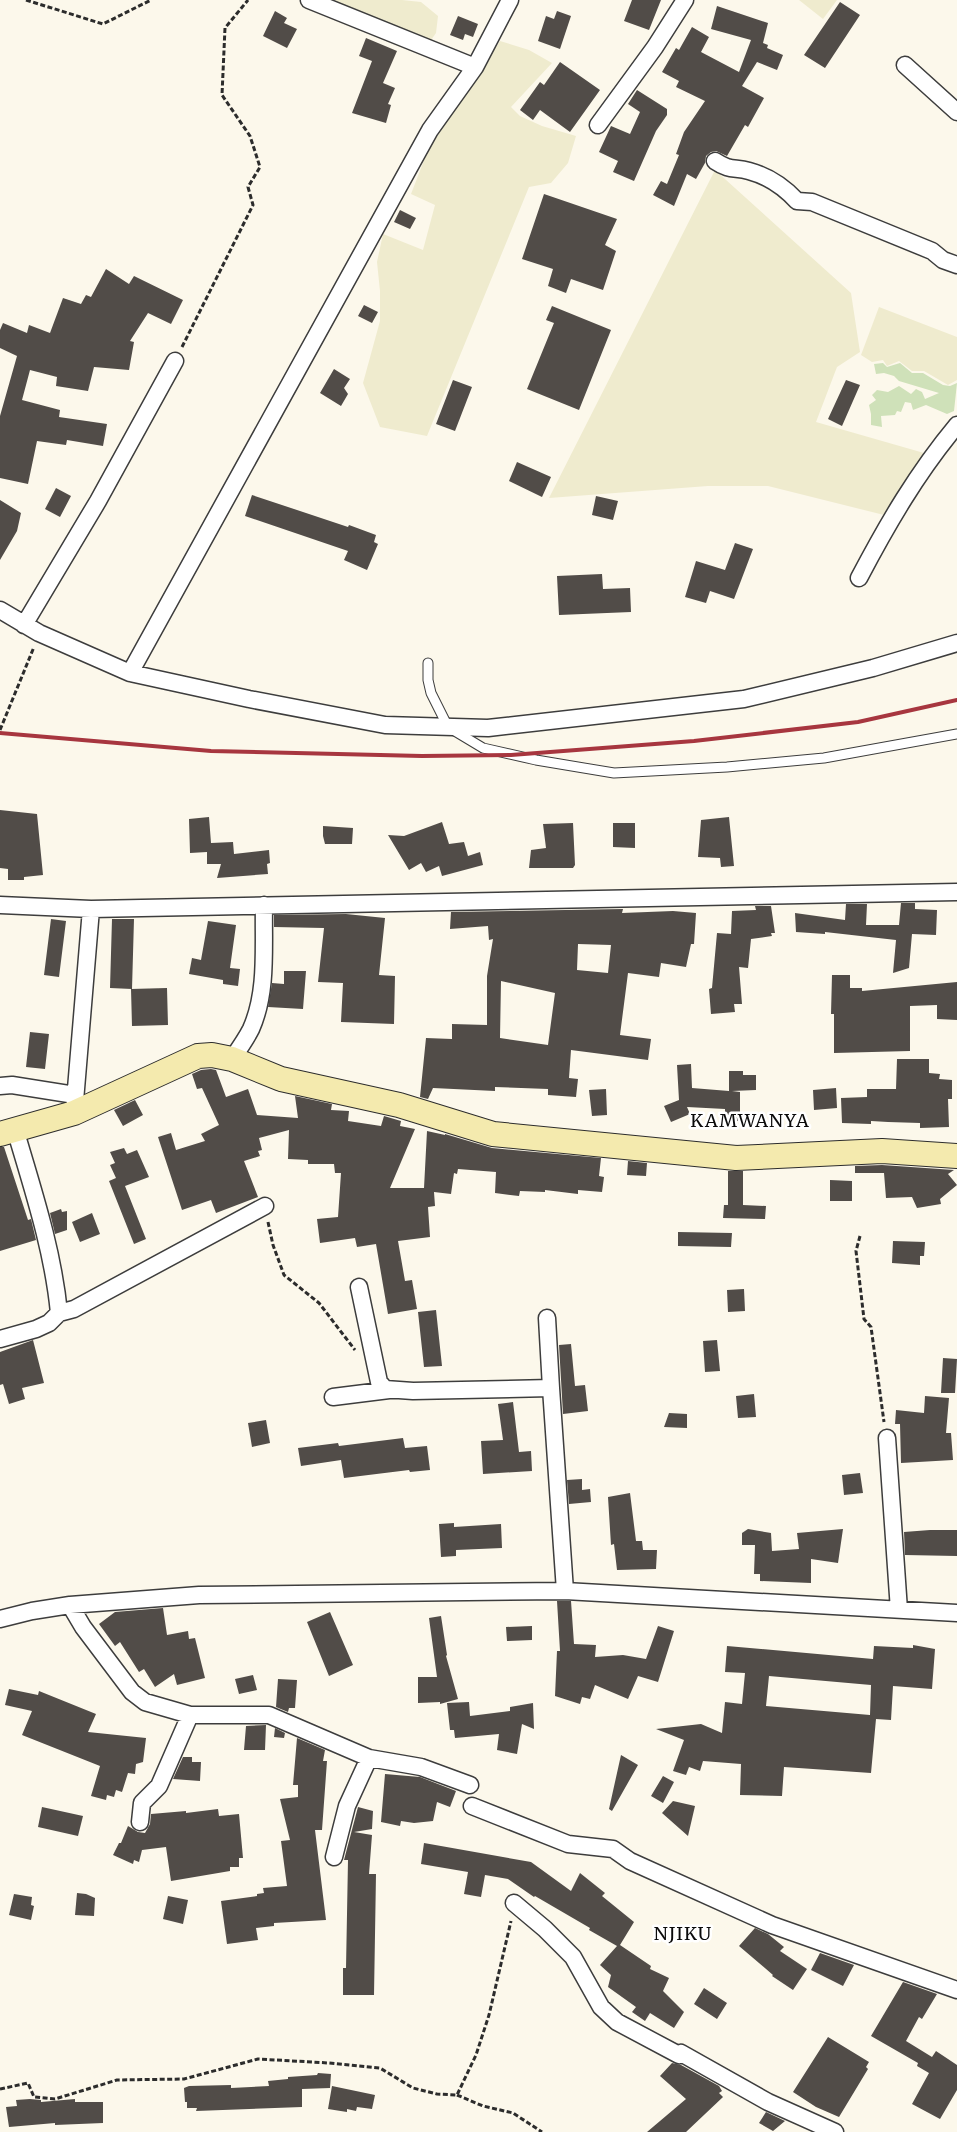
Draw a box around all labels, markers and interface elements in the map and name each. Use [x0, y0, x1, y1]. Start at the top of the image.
district label: KAMWANYA [690, 1109, 810, 1132]
district label: NJIKU [654, 1922, 712, 1945]

